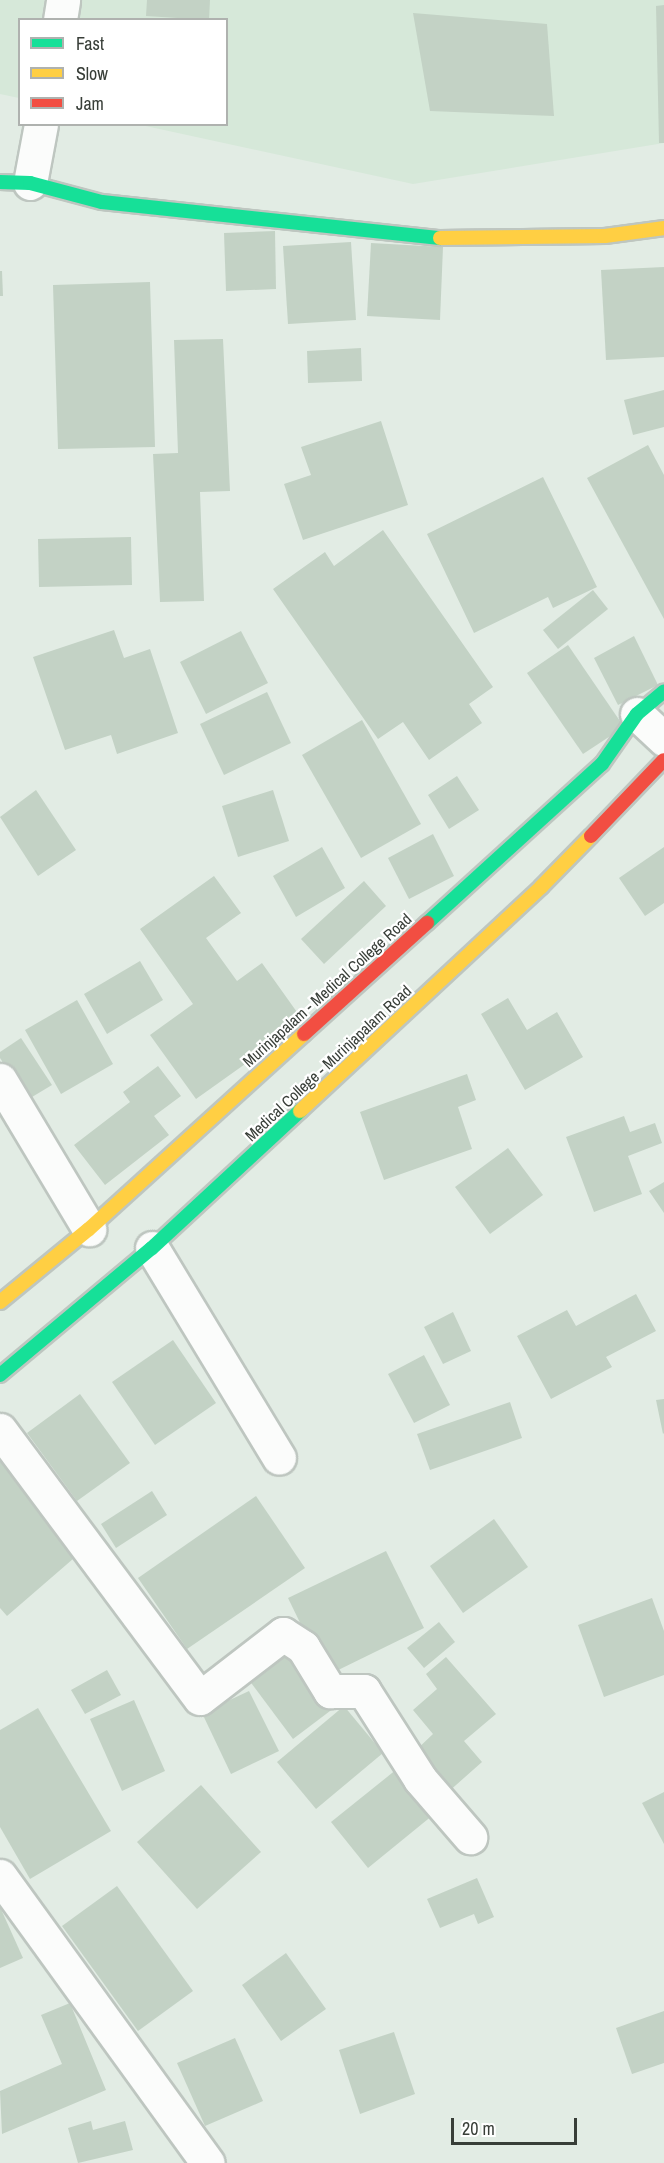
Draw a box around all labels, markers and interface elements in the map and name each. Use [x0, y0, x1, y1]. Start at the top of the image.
legend [18, 18, 228, 126]
text: Fast [76, 31, 104, 56]
text: Slow [76, 61, 108, 86]
text: Jam [76, 91, 104, 116]
street label: Murinjapalam - Medical College Road [239, 909, 415, 1071]
street label: Medical College - Murinjapalam Road [241, 981, 415, 1145]
scale bar [454, 2106, 580, 2144]
text: 20 m [462, 2116, 495, 2141]

